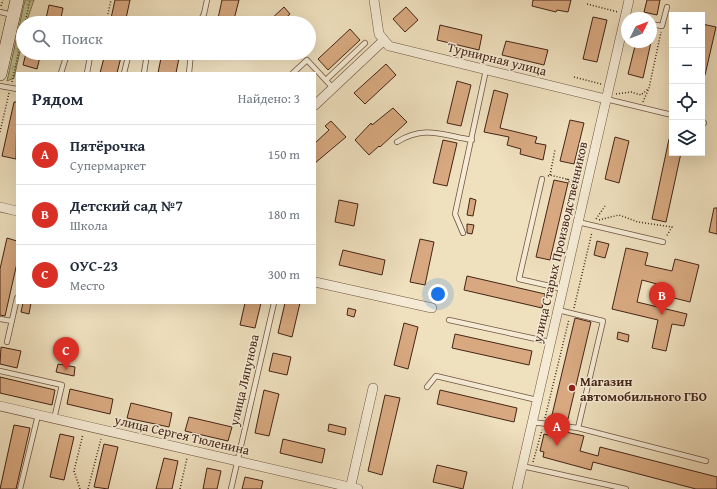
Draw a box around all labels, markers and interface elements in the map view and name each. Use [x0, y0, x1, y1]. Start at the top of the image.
north arrow [621, 12, 657, 48]
map controls [669, 12, 705, 156]
button: + [669, 12, 705, 48]
search box [16, 16, 316, 60]
icon: search [30, 27, 52, 49]
text: Поиск [62, 28, 103, 49]
street label: Турнирная улица [445, 38, 549, 81]
button: − [669, 48, 705, 84]
button: locate [669, 84, 705, 120]
text: Рядом [32, 86, 83, 111]
text: Найдено: 3 [238, 89, 300, 108]
button: layers [669, 120, 705, 156]
text: Пятёрочка [70, 135, 145, 156]
street label: улица Старых Производственников [527, 140, 592, 345]
text: A [41, 145, 49, 164]
text: 150 m [268, 145, 300, 164]
text: Супермаркет [70, 156, 146, 175]
text: Детский сад №7 [70, 195, 183, 216]
text: B [41, 205, 49, 224]
text: 180 m [268, 205, 300, 224]
text: Школа [70, 216, 108, 235]
text: ОУС-23 [70, 255, 118, 276]
text: C [41, 265, 49, 284]
text: 300 m [268, 265, 300, 284]
text: Место [70, 276, 105, 295]
pin: B [649, 282, 675, 315]
your location [428, 284, 448, 304]
street label: улица Ляпунова [224, 332, 264, 429]
pin: C [53, 337, 79, 370]
place label: Магазин автомобильного ГБО [580, 372, 707, 406]
marker: Магазин автомобильного ГБО [567, 383, 577, 393]
street label: улица Сергея Тюленина [112, 410, 252, 460]
pin: A [544, 413, 570, 446]

